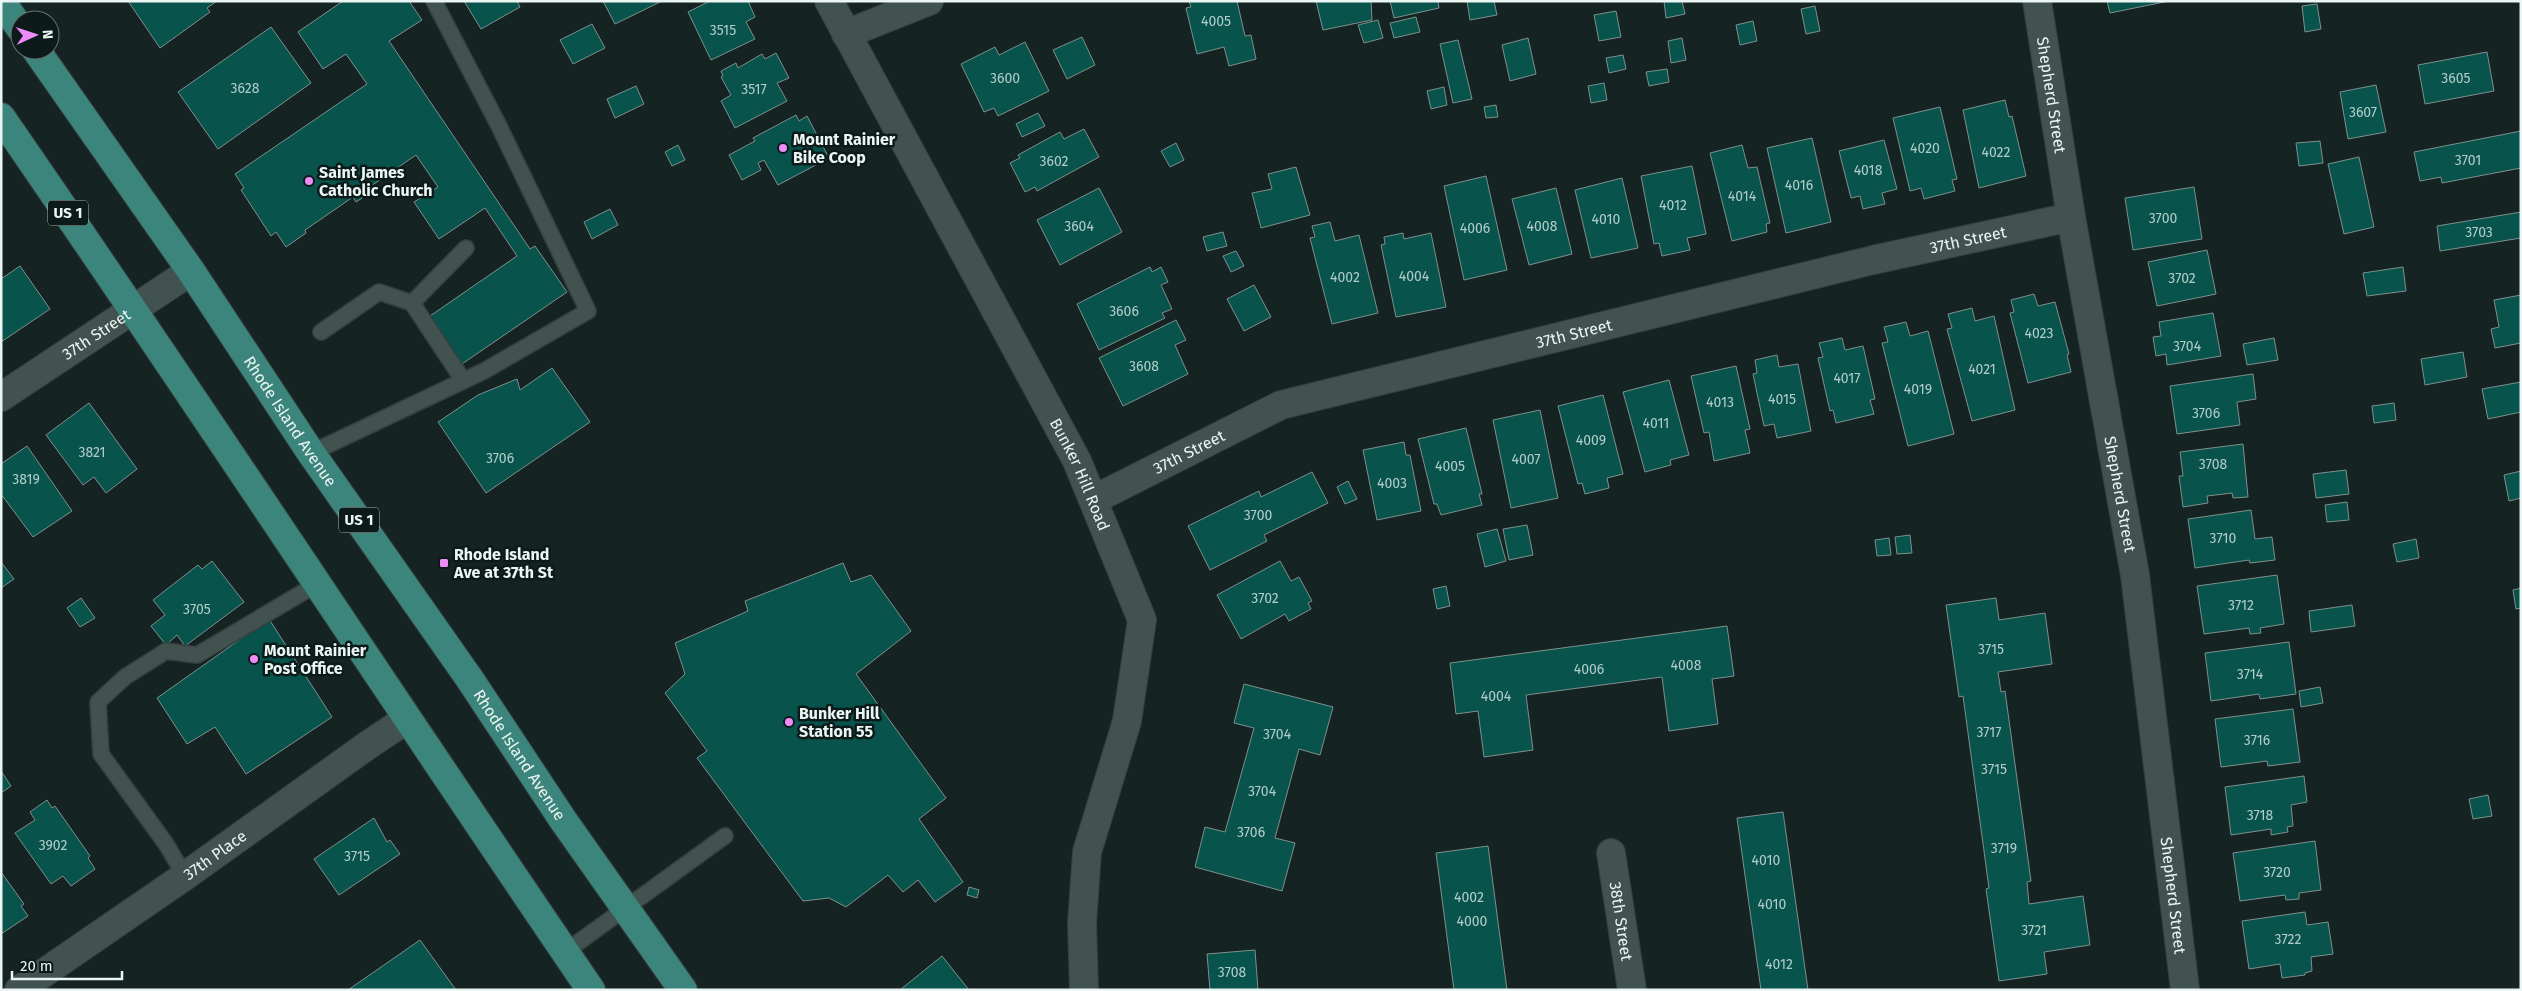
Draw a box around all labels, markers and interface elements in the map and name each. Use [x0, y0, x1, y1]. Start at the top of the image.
north arrow [10, 10, 60, 60]
house number: 4005 [1201, 13, 1231, 30]
house number: 3515 [710, 22, 736, 39]
text: N [39, 29, 56, 39]
street label: Shepherd Street [2033, 35, 2070, 155]
house number: 3600 [990, 70, 1020, 87]
house number: 3605 [2441, 70, 2471, 87]
house number: 3628 [231, 80, 260, 97]
house number: 3517 [741, 81, 767, 98]
house number: 3607 [2349, 104, 2377, 121]
place label: Mount Rainier Bike Coop [793, 130, 896, 167]
house number: 4020 [1910, 140, 1940, 157]
marker: Mount Rainier Bike Coop [777, 142, 789, 154]
house number: 4022 [1982, 144, 2011, 161]
house number: 3701 [2455, 152, 2481, 169]
house number: 3602 [1039, 153, 1069, 170]
house number: 4018 [1854, 162, 1883, 179]
place label: Saint James Catholic Church [319, 163, 433, 200]
marker: Saint James Catholic Church [303, 175, 315, 187]
house number: 4016 [1785, 177, 1813, 194]
house number: 4014 [1728, 188, 1757, 205]
house number: 4012 [1659, 197, 1687, 214]
road number: US 1 [48, 200, 88, 226]
house number: 3700 [2149, 210, 2177, 227]
house number: 4010 [1592, 211, 1621, 228]
house number: 3604 [1064, 218, 1094, 235]
house number: 4008 [1527, 218, 1558, 235]
house number: 4006 [1460, 220, 1490, 237]
street label: 37th Street [1928, 222, 2008, 257]
house number: 3703 [2465, 224, 2493, 241]
house number: 4004 [1399, 268, 1430, 285]
house number: 4002 [1330, 269, 1360, 286]
house number: 3702 [2168, 270, 2196, 287]
house number: 3606 [1109, 303, 1139, 320]
street label: 37th Street [59, 305, 134, 364]
street label: 37th Street [1534, 315, 1614, 352]
house number: 4023 [2025, 325, 2053, 342]
house number: 3704 [2173, 338, 2202, 355]
street label: Rhode Island Avenue [240, 353, 341, 490]
house number: 3608 [1129, 358, 1159, 375]
house number: 4021 [1968, 361, 1996, 378]
house number: 4017 [1833, 370, 1861, 387]
house number: 4019 [1904, 381, 1932, 398]
house number: 4015 [1768, 391, 1796, 408]
house number: 4013 [1706, 394, 1734, 411]
house number: 3706 [2192, 405, 2220, 422]
street label: Bunker Hill Road [1046, 415, 1113, 534]
house number: 4011 [1643, 415, 1669, 432]
street label: 37th Street [1150, 426, 1228, 478]
house number: 4009 [1576, 432, 1606, 449]
street label: Shepherd Street [2100, 435, 2140, 554]
house number: 3821 [78, 444, 106, 461]
house number: 3706 [486, 450, 514, 467]
house number: 4007 [1511, 451, 1541, 468]
house number: 3708 [2199, 456, 2228, 473]
house number: 4005 [1435, 458, 1465, 475]
house number: 3819 [12, 471, 40, 488]
house number: 4003 [1377, 475, 1407, 492]
house number: 3700 [1244, 507, 1272, 524]
road number: US 1 [339, 508, 379, 532]
house number: 3710 [2210, 530, 2237, 547]
place label: Rhode Island Ave at 37th St [453, 545, 554, 582]
marker: Rhode Island Ave at 37th St [438, 557, 450, 569]
house number: 3702 [1251, 590, 1279, 607]
house number: 3712 [2228, 597, 2254, 614]
house number: 3705 [183, 601, 211, 618]
place label: Mount Rainier Post Office [264, 641, 367, 678]
house number: 3715 [1978, 641, 2004, 658]
marker: Mount Rainier Post Office [248, 653, 260, 665]
house number: 4008 [1671, 657, 1702, 674]
house number: 4006 [1574, 661, 1604, 678]
house number: 3714 [2237, 666, 2264, 683]
street label: Rhode Island Avenue [469, 686, 570, 824]
house number: 4004 [1481, 688, 1512, 705]
place label: Bunker Hill Station 55 [799, 704, 880, 741]
marker: Bunker Hill Station 55 [783, 716, 795, 728]
house number: 3717 [1976, 724, 2002, 741]
house number: 3704 [1263, 726, 1292, 743]
house number: 3716 [2244, 732, 2270, 749]
house number: 3715 [1981, 761, 2007, 778]
house number: 3704 [1248, 783, 1277, 800]
house number: 3718 [2247, 807, 2274, 824]
house number: 3706 [1237, 824, 1265, 841]
street label: 37th Place [180, 826, 250, 884]
street label: Shepherd Street [2157, 836, 2190, 955]
house number: 3902 [39, 837, 67, 854]
house number: 3719 [1991, 840, 2017, 857]
house number: 3715 [344, 848, 370, 865]
house number: 4010 [1752, 852, 1781, 869]
house number: 3720 [2263, 864, 2291, 881]
street label: 38th Street [1606, 880, 1636, 962]
house number: 4002 [1454, 889, 1484, 906]
house number: 4010 [1758, 896, 1787, 913]
house number: 4000 [1457, 913, 1488, 930]
house number: 3721 [2021, 922, 2047, 939]
house number: 3722 [2275, 931, 2301, 948]
scale bar [12, 948, 122, 980]
house number: 4012 [1765, 956, 1793, 973]
text: 20 m [20, 957, 53, 975]
house number: 3708 [1218, 964, 1247, 981]

